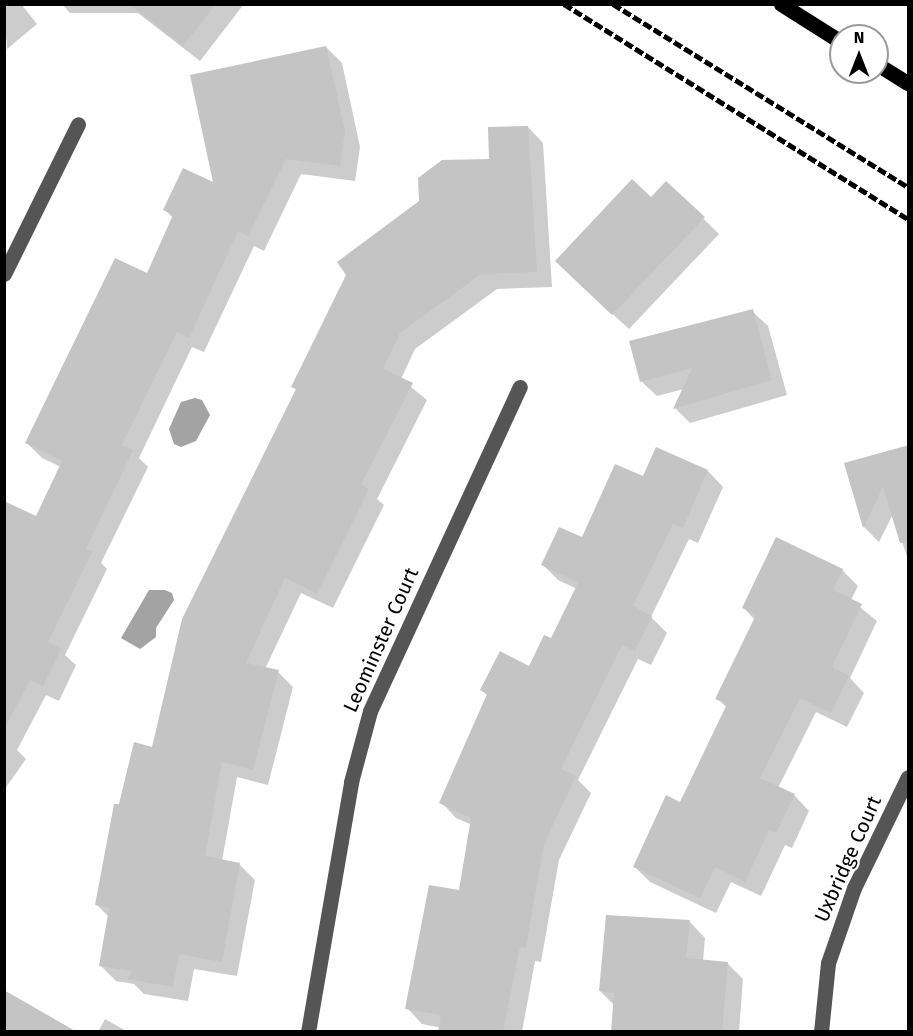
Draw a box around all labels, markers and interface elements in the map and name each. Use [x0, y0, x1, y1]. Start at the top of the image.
north arrow [829, 24, 889, 84]
text: N [854, 28, 864, 47]
street label: Leominster Court [338, 564, 424, 716]
street label: Uxbridge Court [809, 792, 887, 926]

